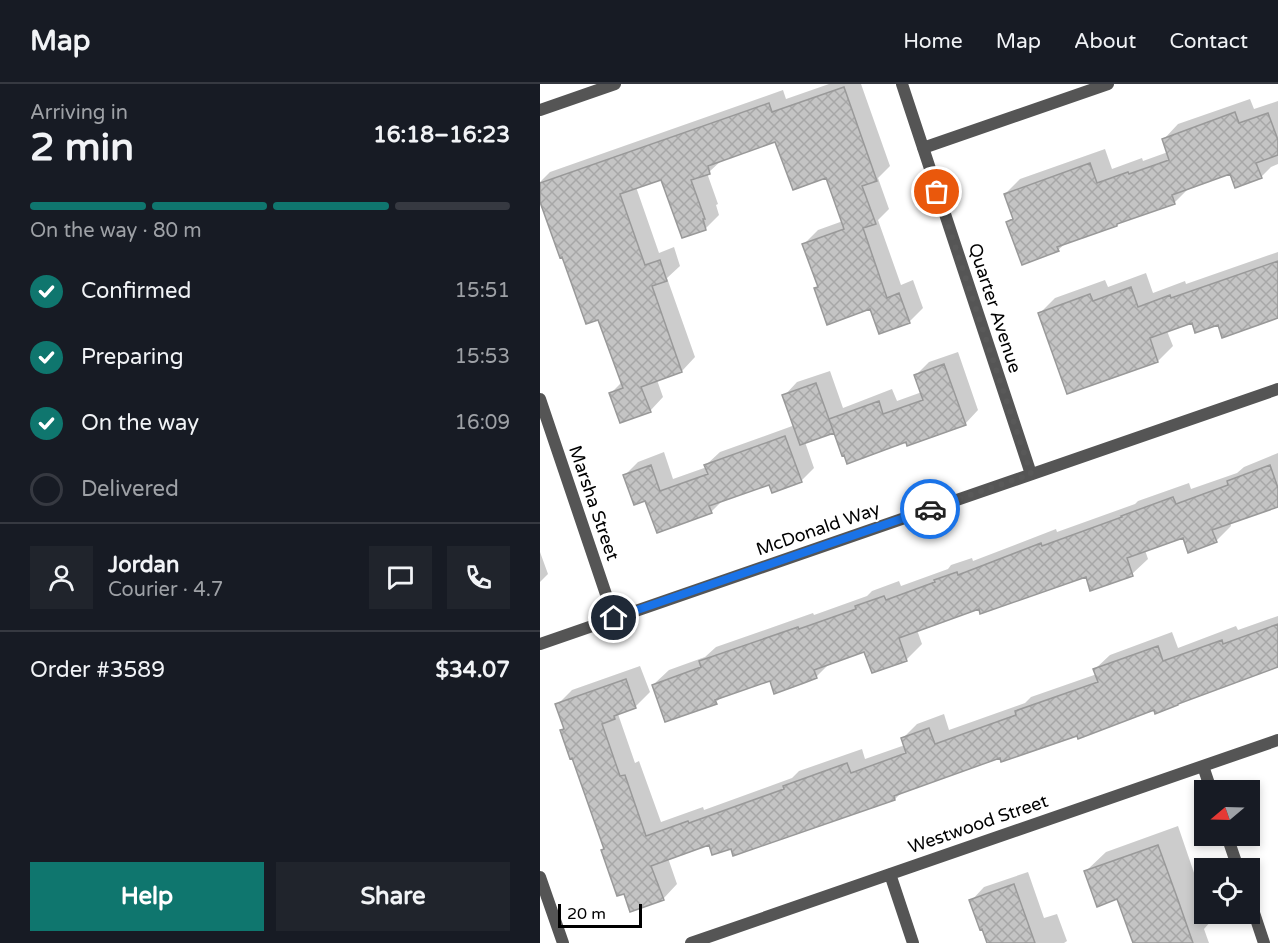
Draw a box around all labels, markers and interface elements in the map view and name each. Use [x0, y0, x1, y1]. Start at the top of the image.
text: Map [30, 24, 90, 58]
text: Home [903, 29, 963, 54]
text: Map [996, 29, 1041, 54]
text: About [1074, 29, 1136, 54]
text: Contact [1169, 29, 1248, 54]
text: Arriving in [30, 101, 128, 125]
text: 16:18–16:23 [373, 122, 510, 148]
text: 2 min [30, 124, 134, 171]
pin [911, 166, 962, 217]
icon: bag [920, 175, 953, 208]
text: On the way · 80 m [30, 219, 202, 243]
street label: Quarter Avenue [964, 240, 1026, 376]
icon: check [30, 275, 63, 308]
text: Confirmed [81, 278, 191, 304]
text: 15:51 [455, 279, 510, 303]
icon: check [30, 341, 63, 374]
text: Preparing [81, 344, 184, 370]
text: 15:53 [455, 345, 510, 369]
icon: check [30, 407, 63, 440]
text: On the way [81, 410, 199, 436]
text: 16:09 [455, 411, 510, 435]
street label: Marsha Street [564, 443, 624, 564]
text: Delivered [81, 476, 179, 502]
courier [900, 479, 960, 539]
icon: car [914, 493, 947, 526]
street label: McDonald Way [753, 497, 883, 560]
button: person [30, 546, 93, 609]
button: chat [369, 546, 432, 609]
button: phone [447, 546, 510, 609]
text: Jordan [108, 552, 179, 578]
text: Courier · 4.7 [108, 578, 223, 602]
pin [588, 592, 639, 643]
icon: home [597, 601, 630, 634]
text: Order #3589 [30, 657, 165, 683]
text: $34.07 [435, 657, 510, 683]
north arrow [1194, 780, 1260, 846]
map controls [1194, 780, 1260, 924]
street label: Westwood Street [905, 790, 1051, 858]
button: locate [1194, 858, 1260, 924]
button: Help [30, 862, 264, 931]
button: Share [276, 862, 510, 931]
scale bar [558, 901, 642, 928]
text: 20 m [567, 904, 606, 924]

